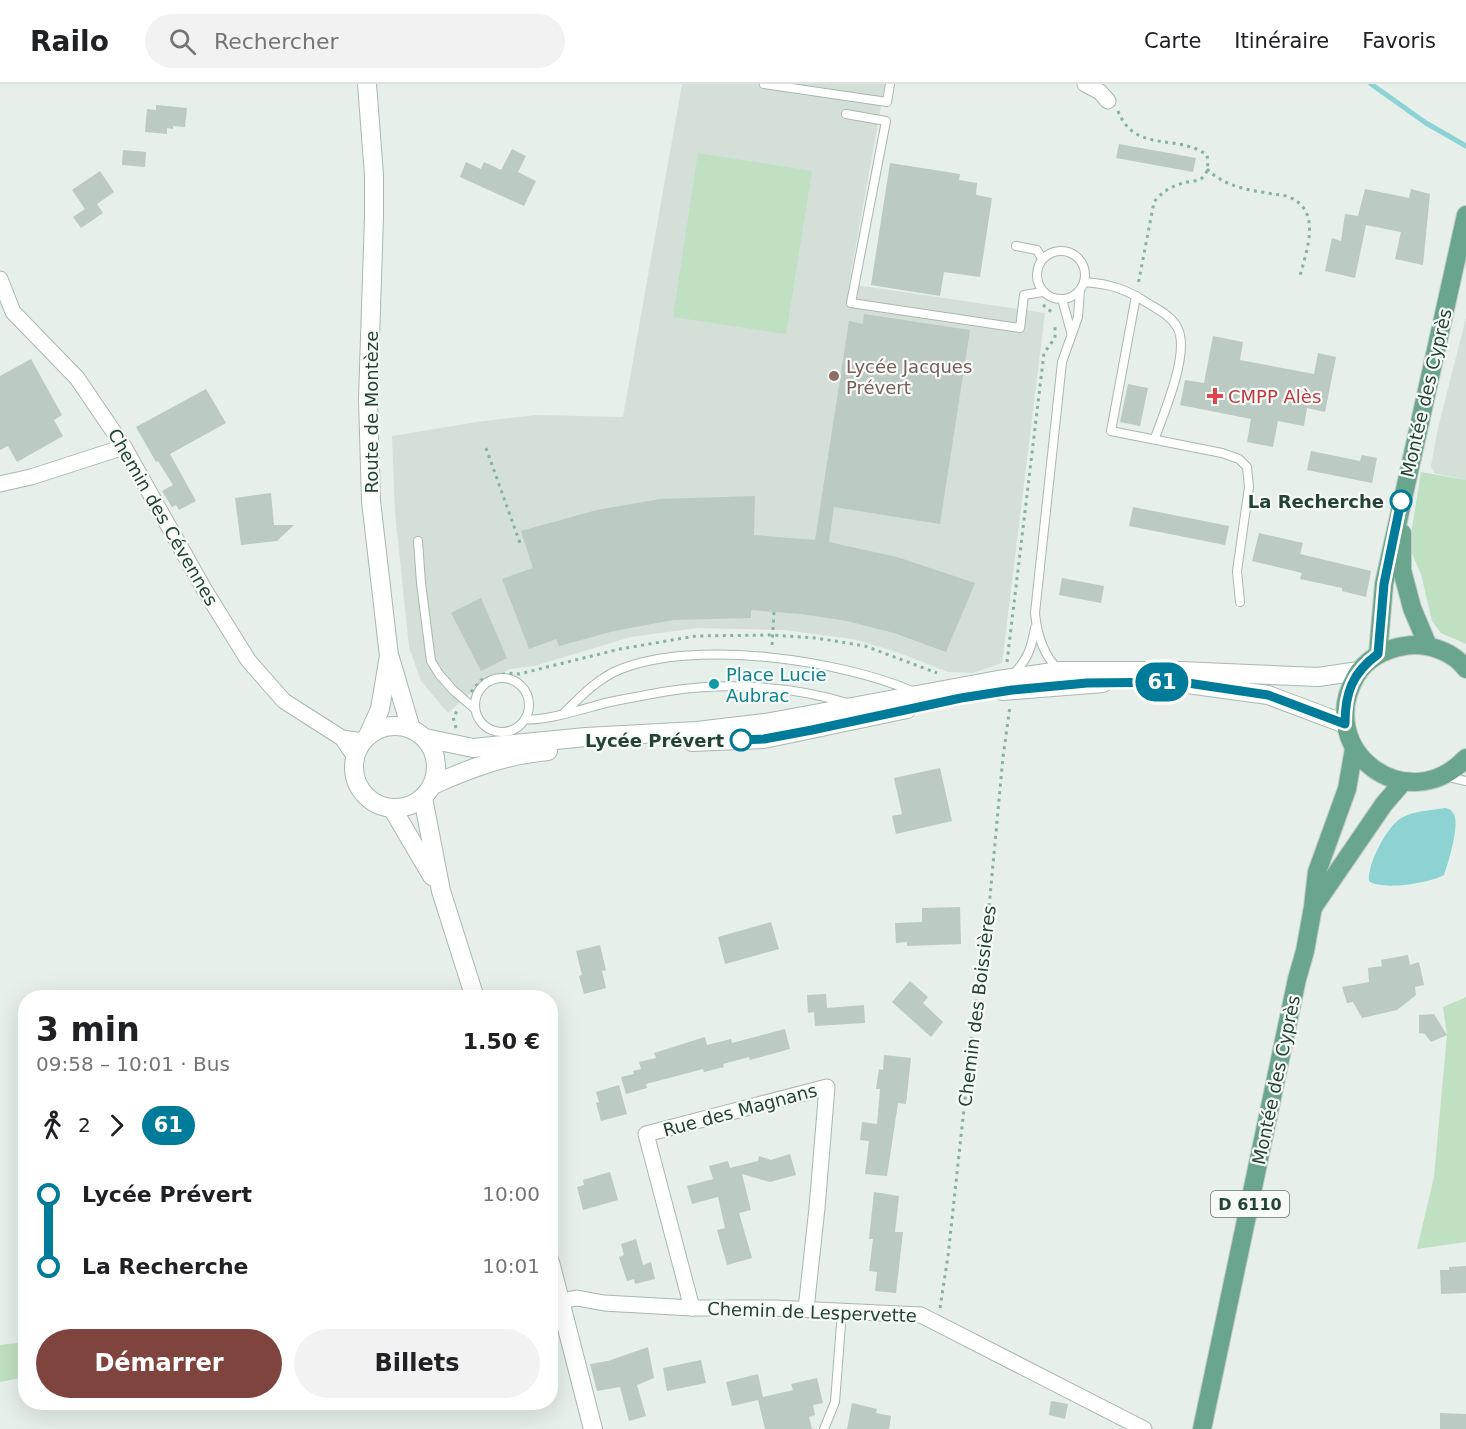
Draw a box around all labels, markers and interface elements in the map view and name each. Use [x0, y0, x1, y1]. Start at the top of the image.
search box [145, 14, 565, 68]
text: Railo [30, 25, 109, 58]
icon: search [166, 25, 199, 58]
text: Rechercher [214, 29, 338, 54]
text: Carte [1144, 29, 1201, 53]
text: Itinéraire [1234, 29, 1329, 53]
text: Favoris [1362, 29, 1436, 53]
street label: Montée des Cyprès [1396, 307, 1456, 479]
street label: Route de Montèze [361, 331, 382, 493]
place label: Lycée Jacques Prévert [846, 356, 972, 398]
marker: Lycée Jacques Prévert [827, 369, 841, 383]
place label: CMPP Alès [1228, 386, 1321, 407]
marker: CMPP Alès [1206, 387, 1224, 405]
street label: Chemin des Cévennes [104, 425, 222, 609]
marker: La Recherche [1390, 490, 1412, 512]
place label: La Recherche [1248, 491, 1384, 512]
line badge: 61 [1135, 662, 1189, 702]
place label: Place Lucie Aubrac [726, 664, 827, 706]
text: 61 [1147, 670, 1177, 694]
marker: Place Lucie Aubrac [707, 677, 721, 691]
marker: Lycée Prévert [730, 729, 752, 751]
place label: Lycée Prévert [585, 730, 724, 751]
street label: Chemin des Boissières [954, 904, 1000, 1108]
street label: Montée des Cyprès [1248, 993, 1304, 1167]
text: 3 min [36, 1010, 140, 1049]
text: 1.50 € [463, 1029, 540, 1054]
text: 09:58 – 10:01 · Bus [36, 1052, 230, 1076]
street label: Rue des Magnans [661, 1079, 819, 1141]
icon: walk [36, 1109, 69, 1142]
icon: forward [100, 1109, 133, 1142]
text: 2 [78, 1113, 91, 1137]
text: 61 [154, 1113, 183, 1137]
text: Lycée Prévert [82, 1182, 252, 1207]
text: 10:00 [482, 1182, 540, 1206]
road number: D 6110 [1211, 1191, 1289, 1217]
text: La Recherche [82, 1254, 248, 1279]
text: 10:01 [482, 1254, 540, 1278]
street label: Chemin de Lespervette [707, 1298, 917, 1326]
button: Démarrer [36, 1329, 282, 1398]
button: Billets [294, 1329, 540, 1398]

